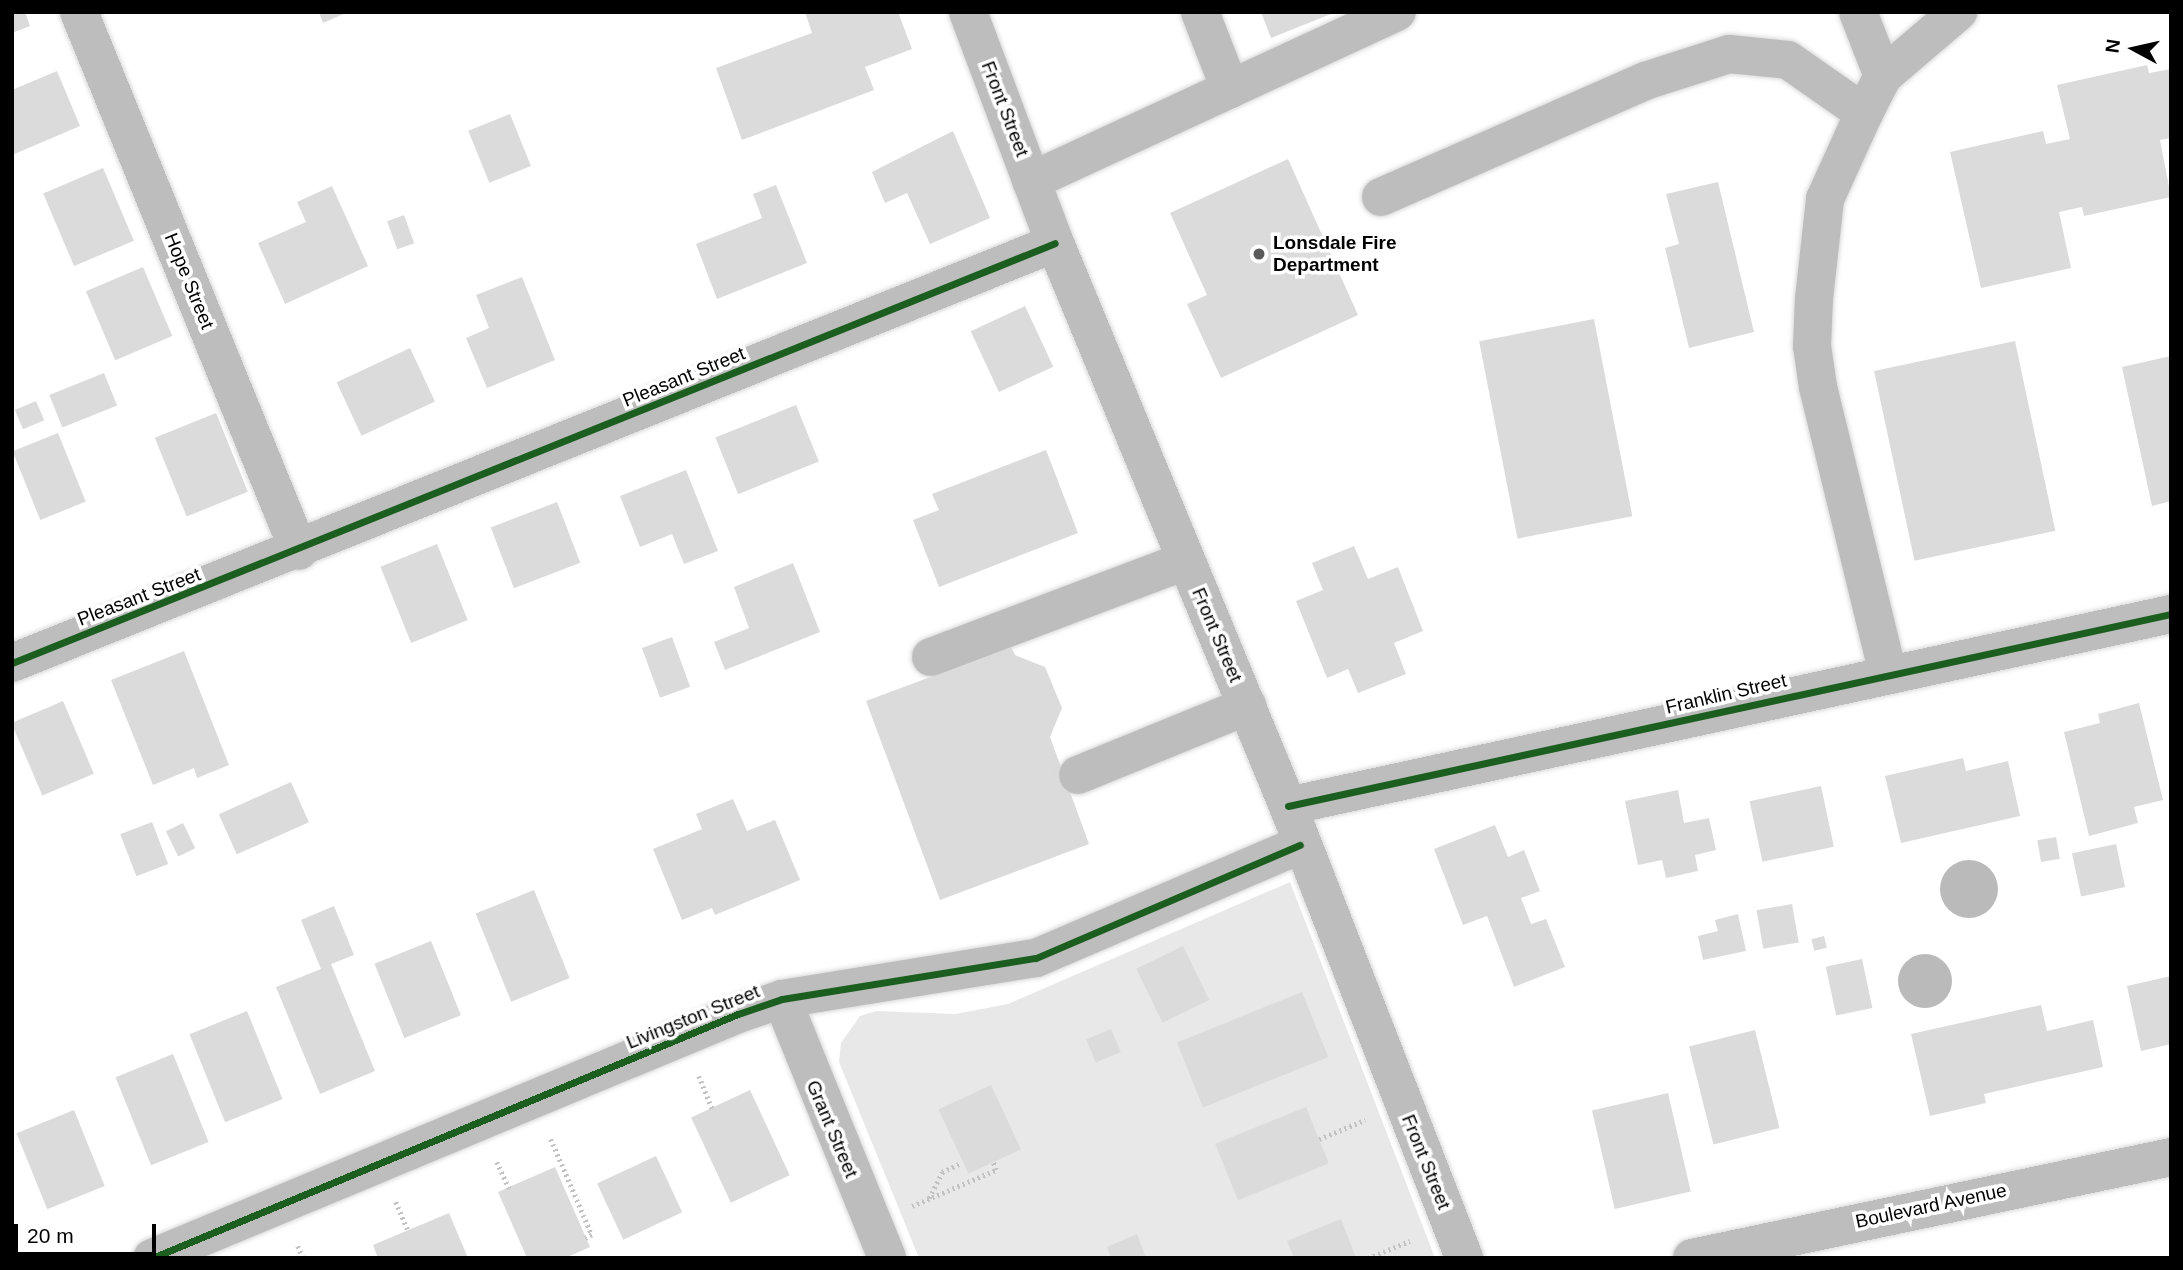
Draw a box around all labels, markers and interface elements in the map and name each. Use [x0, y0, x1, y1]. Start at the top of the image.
north arrow [2099, 14, 2169, 84]
text: N [2101, 38, 2124, 54]
street label: Front Street [976, 58, 1034, 160]
street label: Hope Street [159, 230, 219, 332]
place label: Lonsdale Fire Department [1273, 232, 1397, 276]
marker: Lonsdale Fire Department [1251, 246, 1267, 262]
street label: Pleasant Street [620, 342, 748, 412]
street label: Pleasant Street [74, 563, 204, 631]
street label: Front Street [1187, 584, 1247, 686]
street label: Franklin Street [1663, 669, 1789, 719]
street label: Livingston Street [623, 980, 763, 1054]
street label: Grant Street [801, 1077, 863, 1181]
street label: Front Street [1397, 1111, 1455, 1213]
street label: Boulevard Avenue [1853, 1179, 2009, 1233]
scale bar [18, 1210, 159, 1254]
text: 20 m [27, 1224, 74, 1247]

